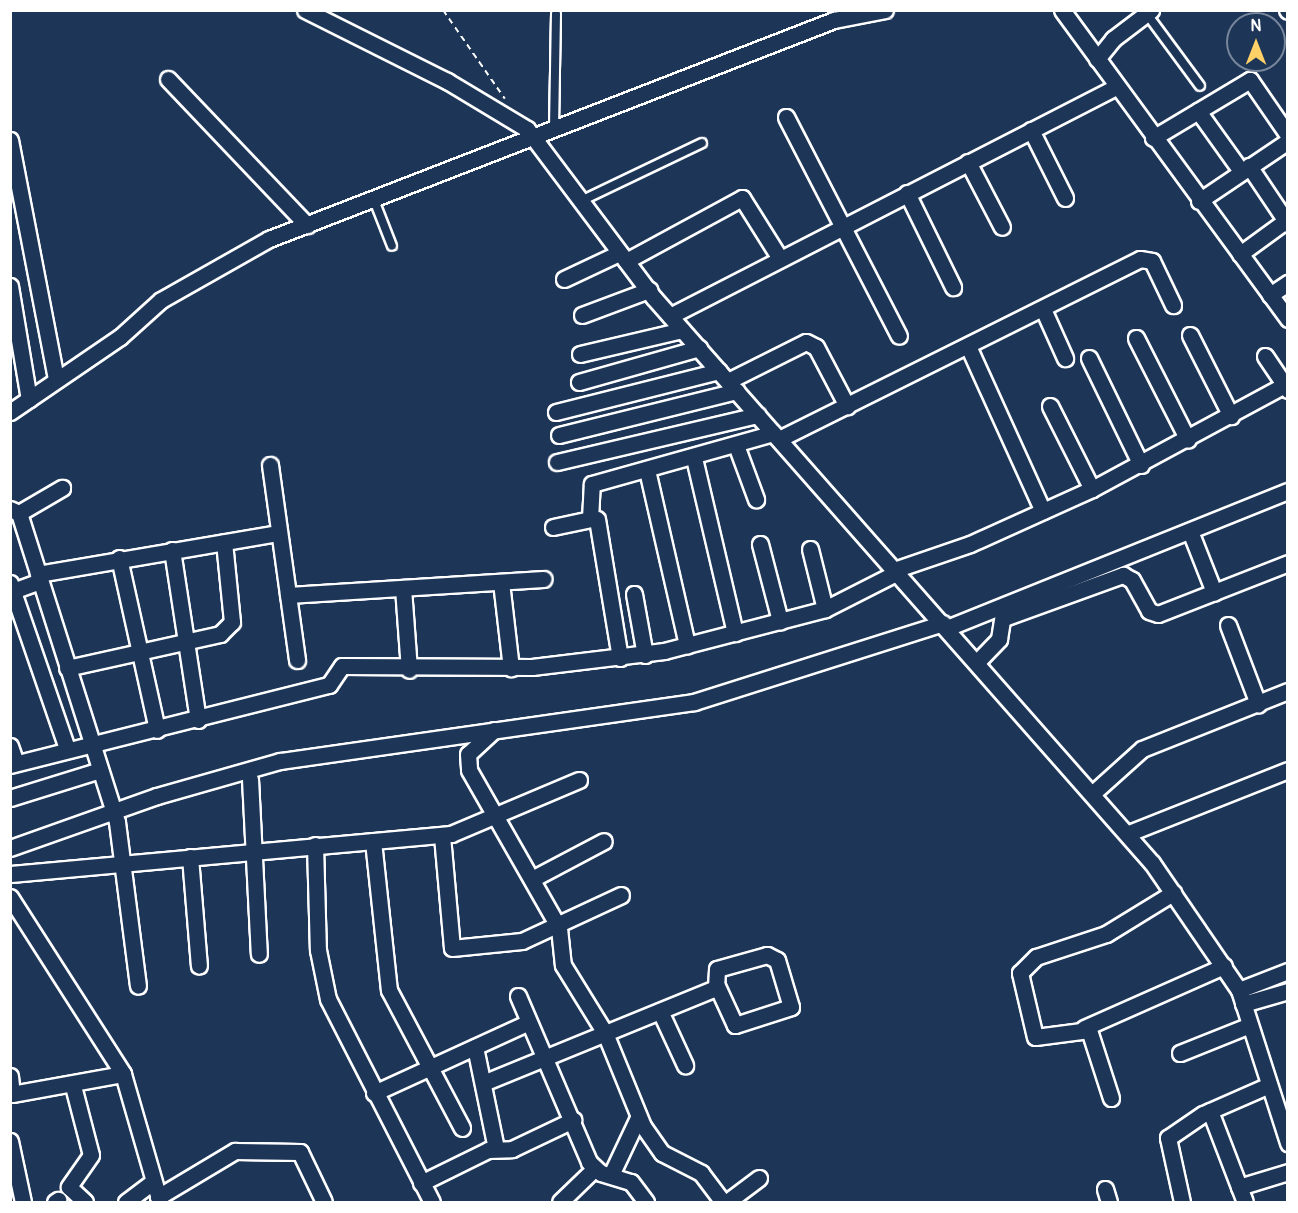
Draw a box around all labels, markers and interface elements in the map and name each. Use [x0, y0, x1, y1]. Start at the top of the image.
north arrow [1226, 12, 1286, 72]
text: N [1251, 16, 1261, 36]

